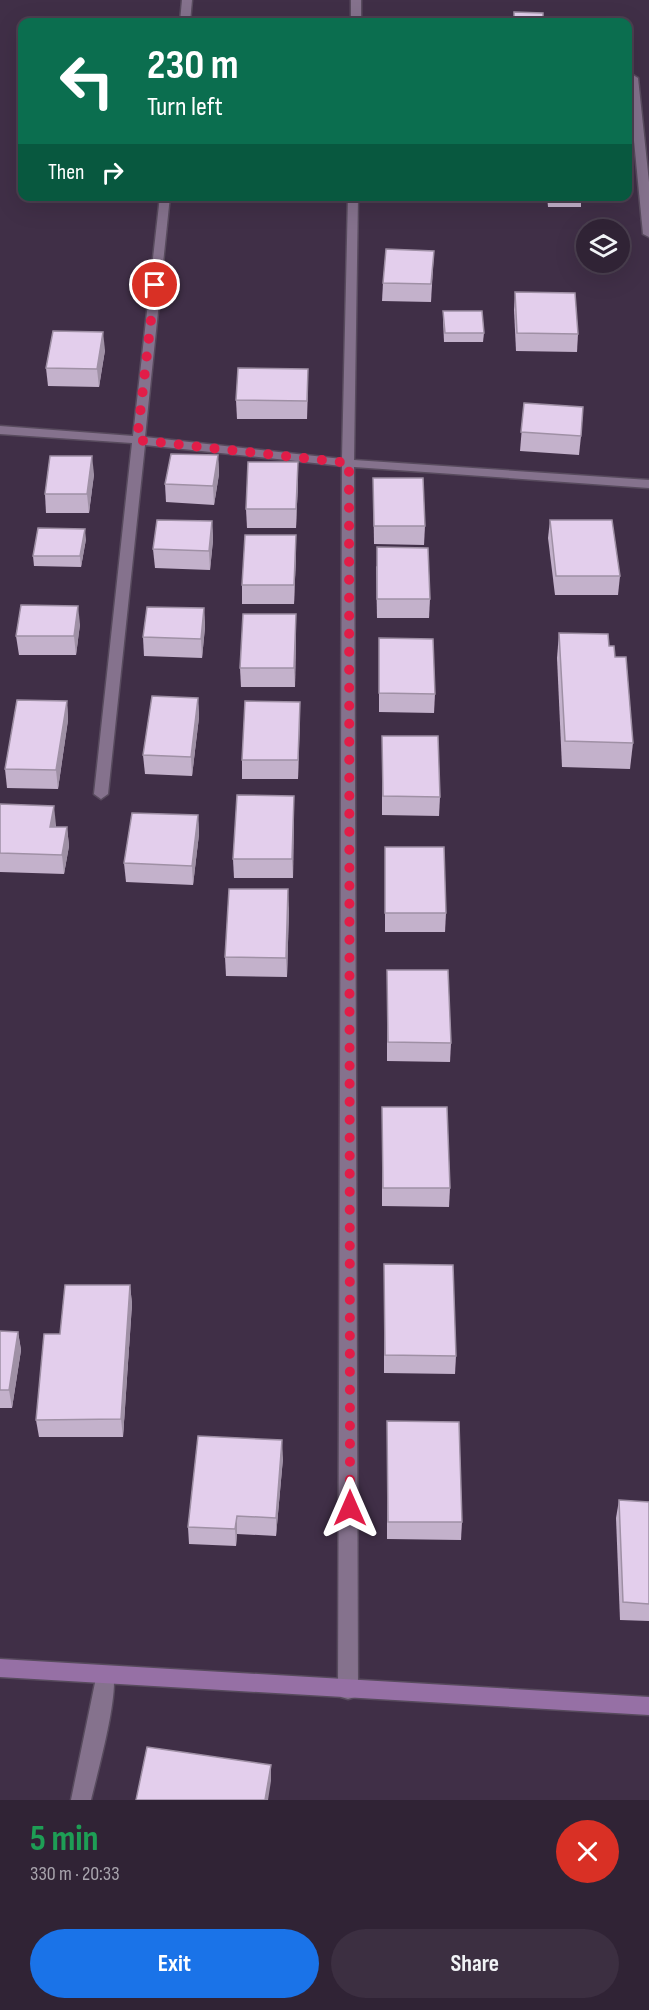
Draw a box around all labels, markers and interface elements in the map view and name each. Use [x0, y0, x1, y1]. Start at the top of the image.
text: 230 m [147, 40, 239, 91]
icon: left [48, 42, 126, 120]
text: Turn left [147, 91, 223, 123]
icon: right [96, 156, 129, 189]
text: Then [48, 159, 84, 186]
map controls [576, 219, 630, 273]
button: layers [576, 219, 630, 273]
pin [129, 259, 180, 310]
icon: arrive [138, 268, 171, 301]
position arrow [318, 1476, 382, 1540]
text: 5 min [30, 1818, 99, 1861]
button: close [556, 1820, 619, 1883]
text: 330 m · 20:33 [30, 1862, 120, 1886]
button: Exit [30, 1929, 319, 1998]
button: Share [331, 1929, 619, 1998]

